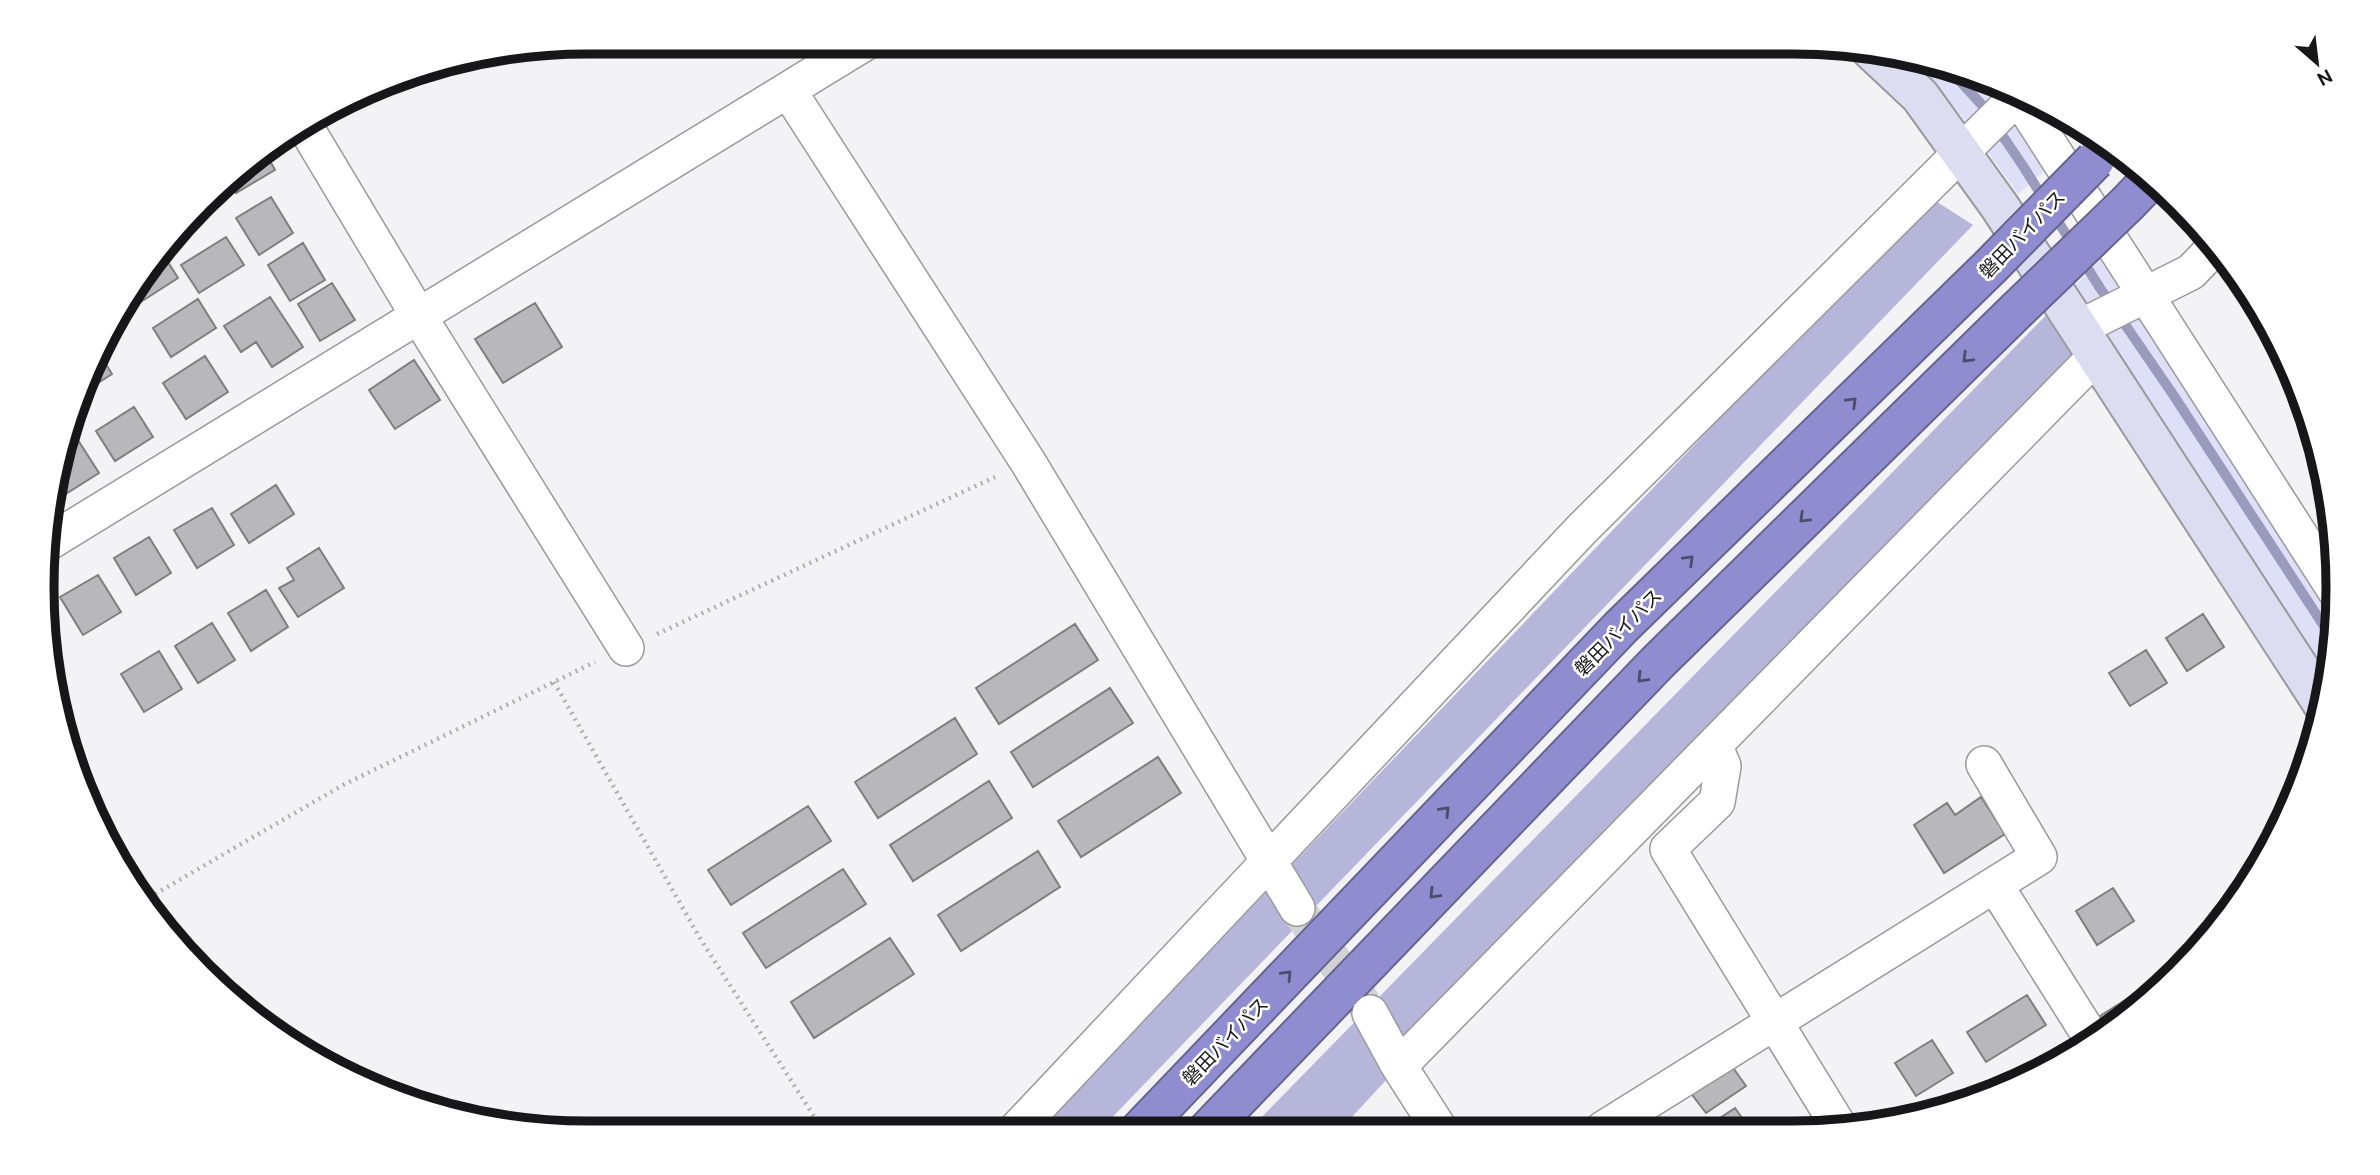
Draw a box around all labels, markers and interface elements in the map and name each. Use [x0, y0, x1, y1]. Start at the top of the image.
north arrow [2282, 28, 2352, 98]
text: N [2314, 65, 2336, 91]
street label: 磐田バイパス [1975, 185, 2069, 283]
one-way arrow [1962, 350, 1975, 363]
one-way arrow [1844, 397, 1857, 410]
one-way arrow [1800, 509, 1813, 522]
one-way arrow [1681, 556, 1694, 569]
street label: 磐田バイパス [1570, 584, 1666, 680]
one-way arrow [1638, 669, 1651, 682]
one-way arrow [1436, 806, 1449, 819]
one-way arrow [1429, 886, 1442, 899]
one-way arrow [1279, 971, 1292, 984]
street label: 磐田バイパス [1178, 992, 1272, 1090]

